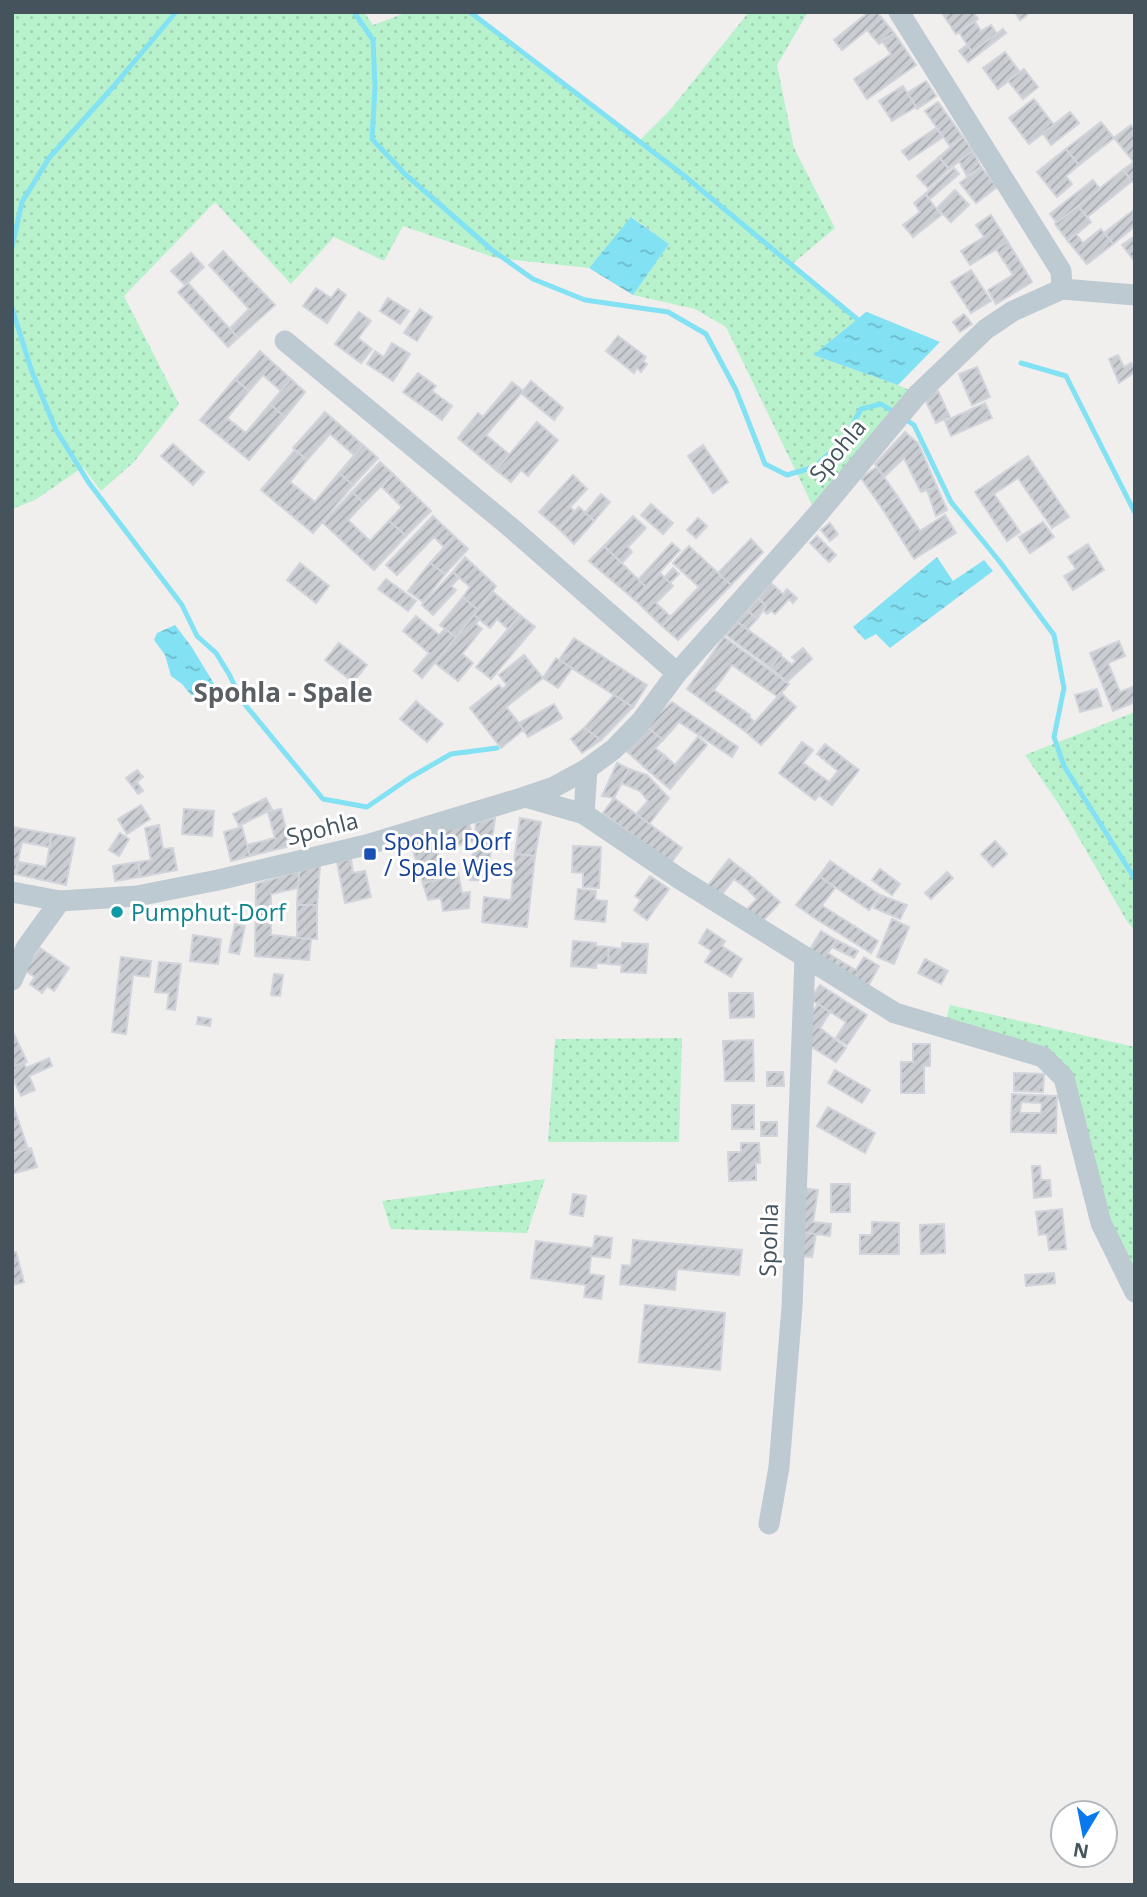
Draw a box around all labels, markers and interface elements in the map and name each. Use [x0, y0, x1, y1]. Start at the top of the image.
street label: Spohla [801, 412, 873, 488]
district label: Spohla - Spale [193, 674, 373, 710]
street label: Spohla [283, 804, 361, 852]
place label: Spohla Dorf / Spale Wjes [384, 825, 514, 883]
marker: Spohla Dorf / Spale Wjes [362, 846, 378, 862]
place label: Pumphut-Dorf [131, 896, 287, 928]
marker: Pumphut-Dorf [109, 904, 125, 920]
street label: Spohla [751, 1203, 785, 1277]
north arrow [1049, 1799, 1119, 1869]
text: N [1071, 1837, 1091, 1865]

